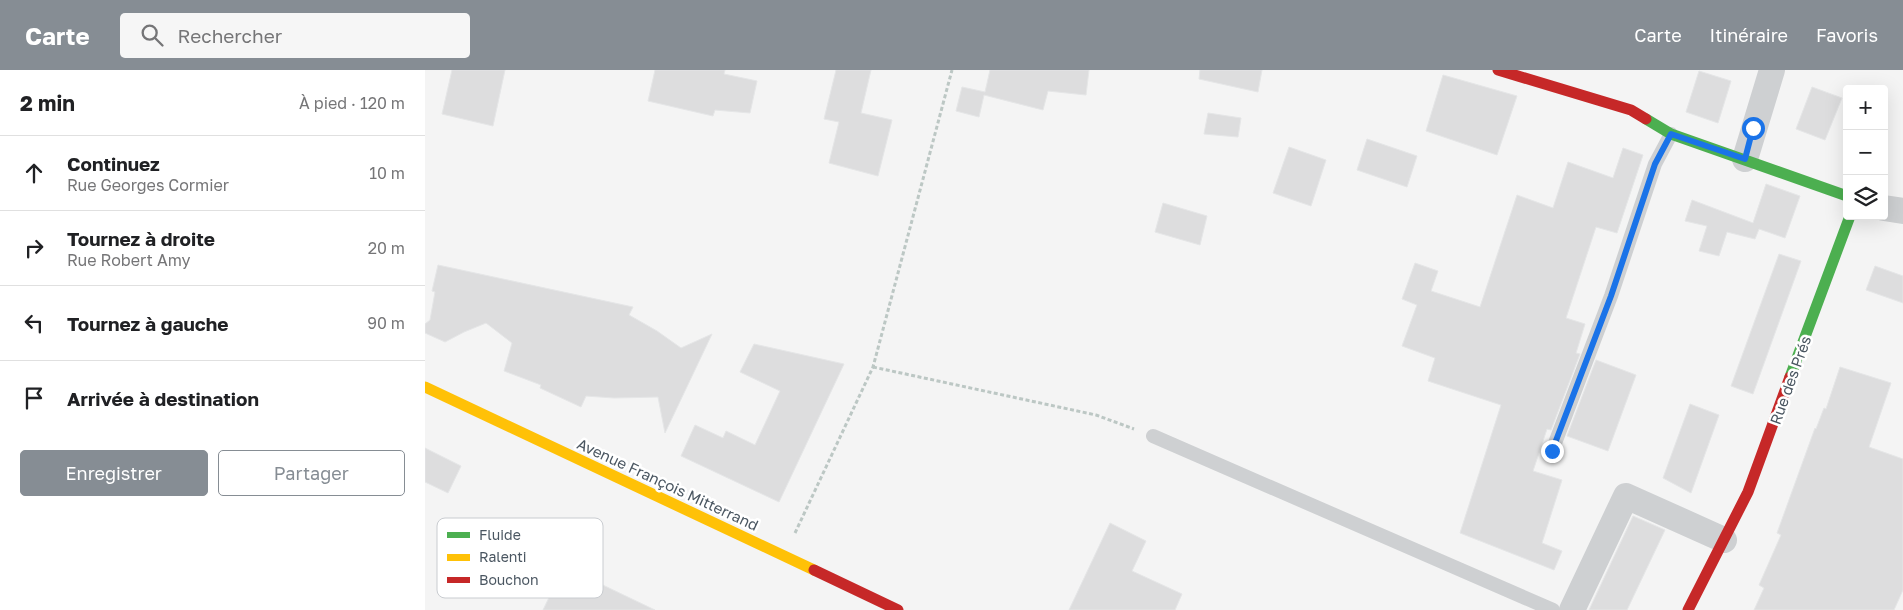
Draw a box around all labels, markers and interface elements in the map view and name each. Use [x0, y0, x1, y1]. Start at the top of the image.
search box [120, 13, 470, 58]
text: Carte [25, 21, 90, 50]
icon: search [138, 21, 166, 49]
text: Rechercher [178, 24, 282, 47]
text: Carte [1634, 24, 1682, 46]
text: Itinéraire [1710, 24, 1788, 46]
text: Favoris [1816, 24, 1878, 46]
map controls [1843, 85, 1888, 220]
button: + [1843, 85, 1888, 130]
text: 2 min [20, 90, 75, 116]
text: À pied · 120 m [299, 93, 405, 113]
route start [1742, 117, 1765, 140]
button: − [1843, 130, 1888, 175]
text: Continuez [67, 152, 160, 175]
icon: ahead [20, 159, 48, 187]
text: 10 m [369, 163, 405, 183]
text: Rue Georges Cormier [67, 175, 229, 195]
button: layers [1843, 175, 1888, 220]
text: Tournez à droite [67, 227, 215, 250]
icon: right [20, 234, 48, 262]
text: 20 m [368, 238, 405, 258]
text: Rue Robert Amy [67, 250, 190, 270]
icon: left [20, 309, 48, 337]
text: Tournez à gauche [67, 312, 228, 335]
text: 90 m [367, 313, 405, 333]
street label: Rue des Prés [1766, 333, 1814, 427]
icon: arrive [20, 384, 48, 412]
text: Arrivée à destination [67, 387, 259, 410]
street label: Avenue François Mitterrand [575, 434, 761, 534]
route end [1541, 440, 1564, 463]
button: Enregistrer [20, 450, 208, 496]
button: Partager [218, 450, 405, 496]
legend [437, 518, 603, 598]
text: Fluide [479, 526, 521, 543]
text: Ralenti [479, 548, 527, 565]
text: Bouchon [479, 571, 539, 588]

